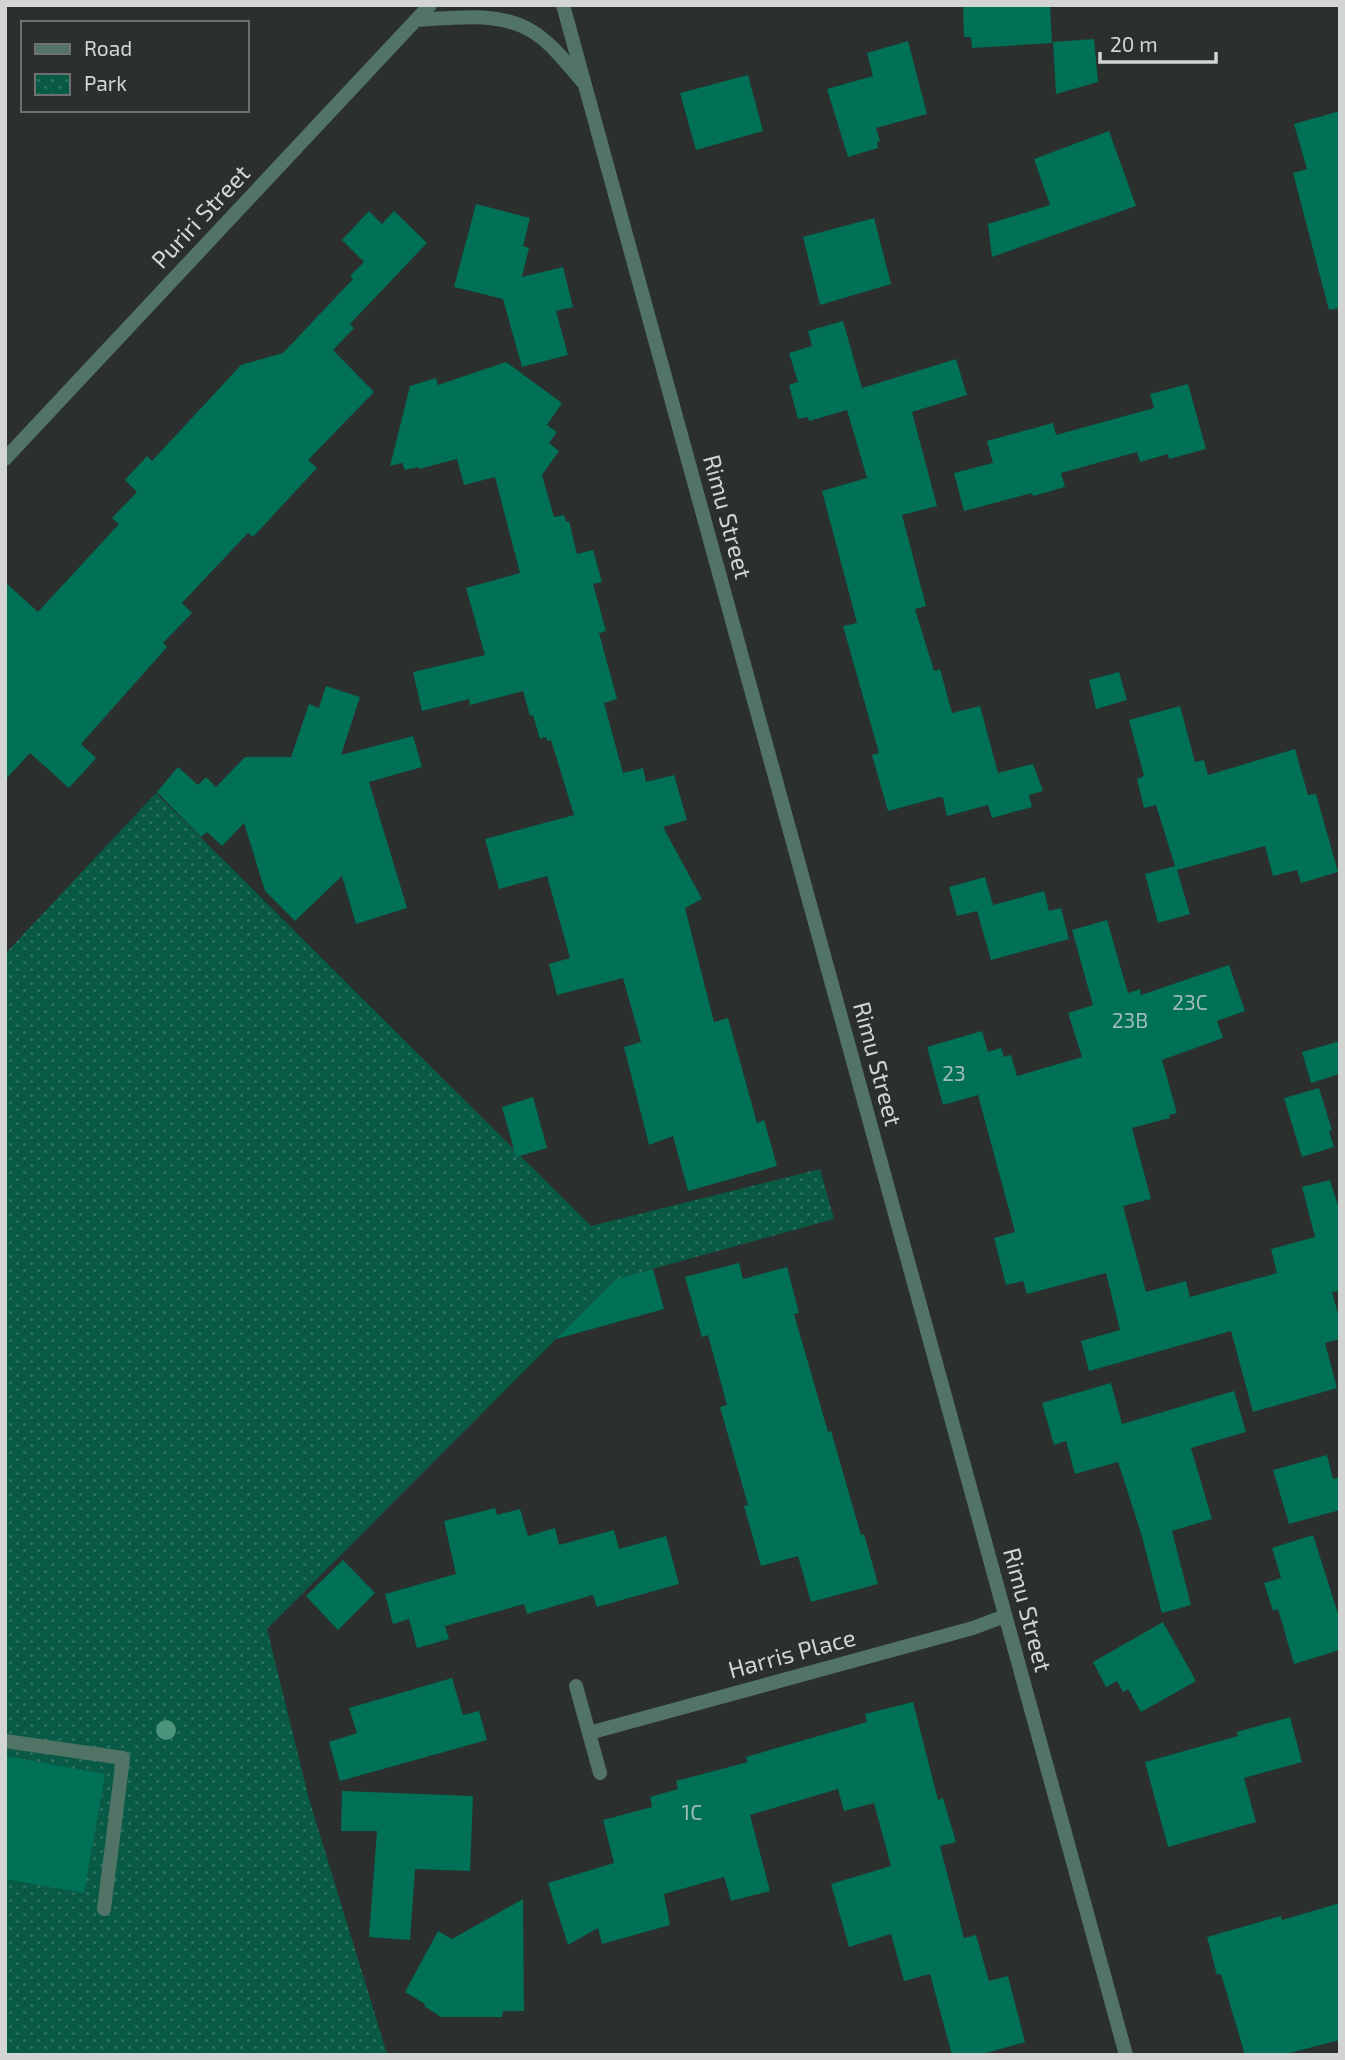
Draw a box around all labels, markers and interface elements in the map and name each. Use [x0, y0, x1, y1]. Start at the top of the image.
legend [21, 21, 248, 112]
scale bar [1100, 21, 1216, 65]
text: 20 m [1110, 31, 1158, 56]
text: Road [84, 35, 132, 60]
text: Park [84, 70, 127, 95]
street label: Puriri Street [145, 158, 255, 274]
street label: Rimu Street [698, 451, 759, 582]
house number: 23C [1172, 989, 1208, 1014]
street label: Rimu Street [848, 998, 909, 1129]
house number: 23B [1112, 1007, 1148, 1032]
house number: 23 [942, 1060, 966, 1085]
street label: Rimu Street [998, 1544, 1059, 1675]
street label: Harris Place [725, 1622, 859, 1683]
house number: 1C [682, 1799, 702, 1824]

